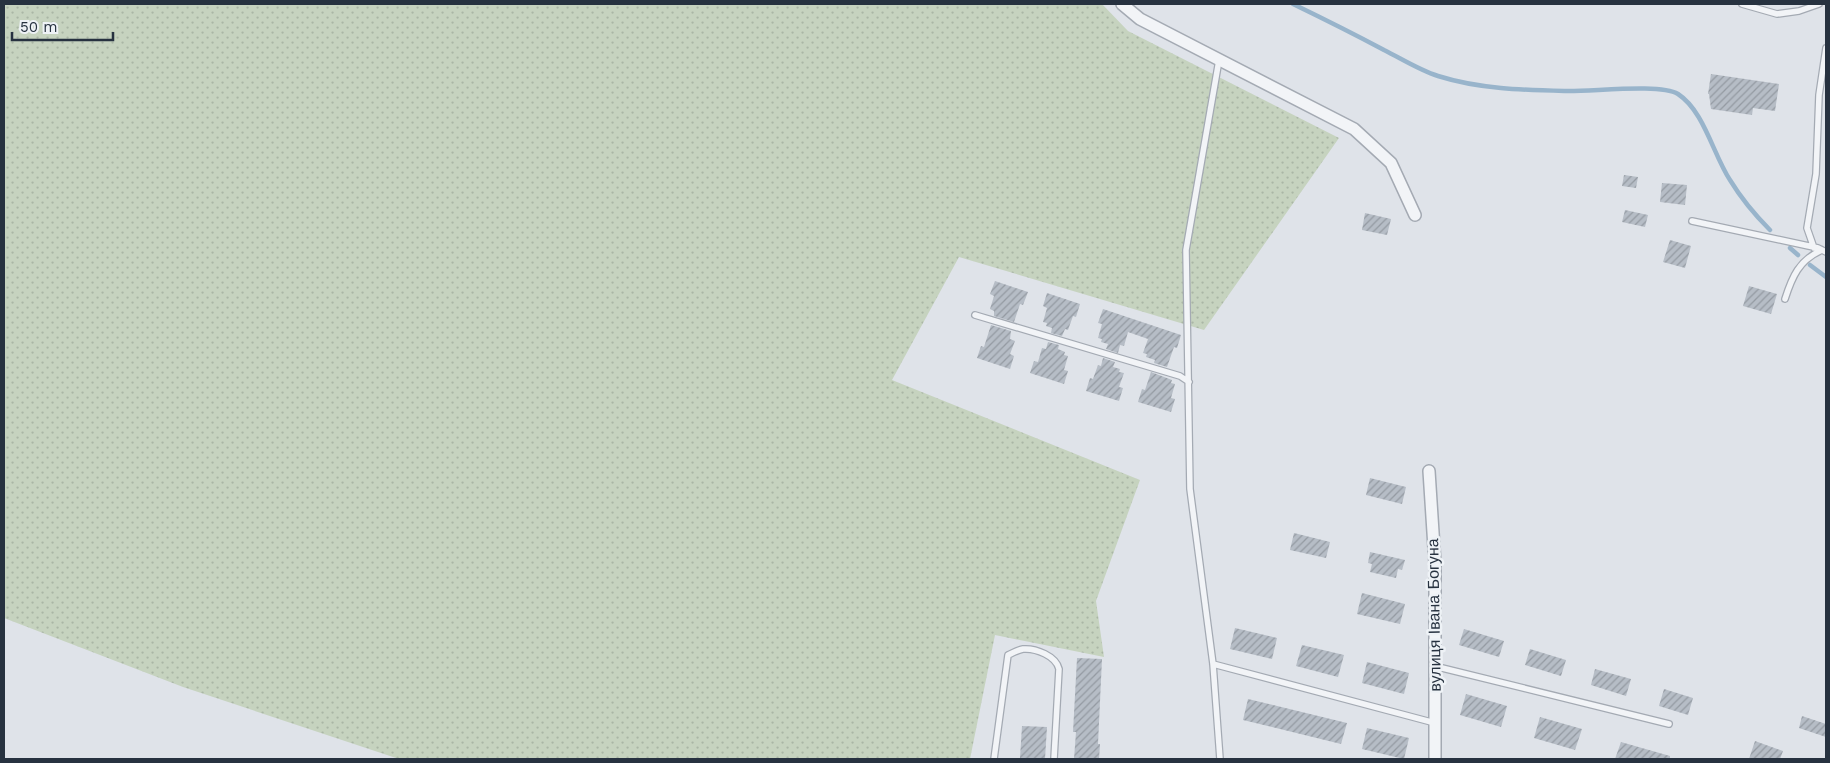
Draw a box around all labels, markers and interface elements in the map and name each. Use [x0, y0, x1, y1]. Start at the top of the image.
scale bar [12, 10, 114, 42]
text: 50 m [20, 18, 57, 36]
street label: вулиця Івана Богуна [1423, 538, 1445, 692]

